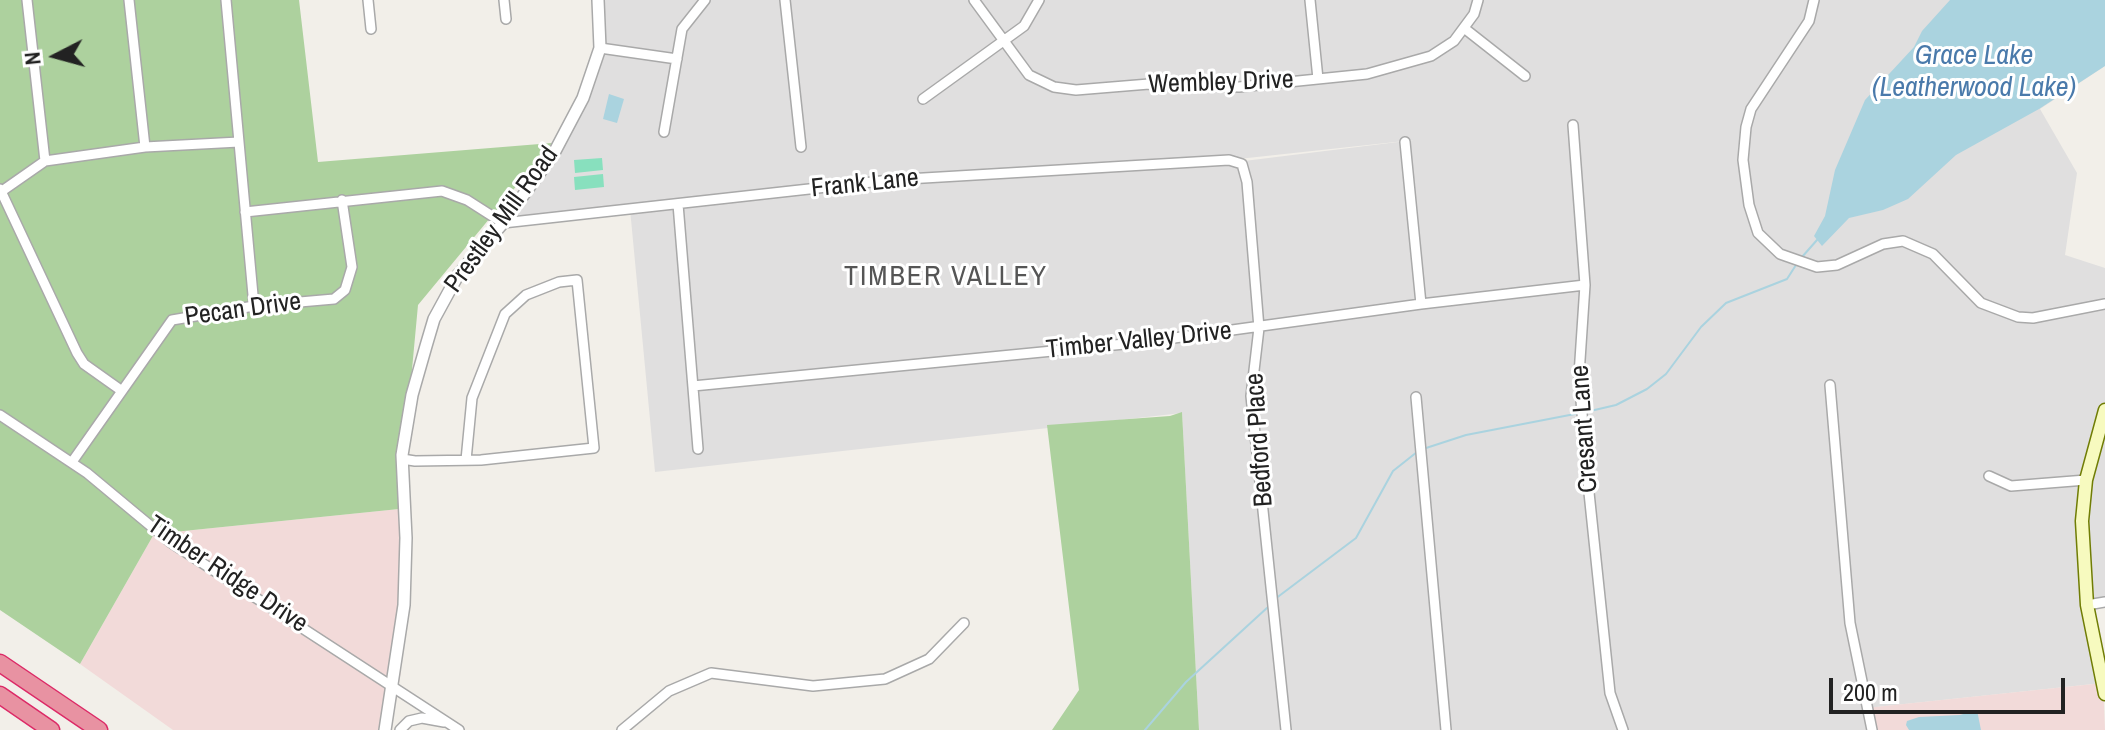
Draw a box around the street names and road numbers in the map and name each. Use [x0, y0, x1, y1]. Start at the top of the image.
street label: Wembley Drive [1148, 65, 1294, 101]
street label: Prestley Mill Road [439, 141, 565, 299]
street label: Frank Lane [810, 163, 920, 205]
street label: Pecan Drive [183, 286, 303, 334]
street label: Timber Valley Drive [1045, 316, 1233, 366]
street label: Cresant Lane [1565, 364, 1605, 494]
street label: Bedford Place [1240, 372, 1280, 508]
street label: Timber Ridge Drive [141, 510, 313, 640]

